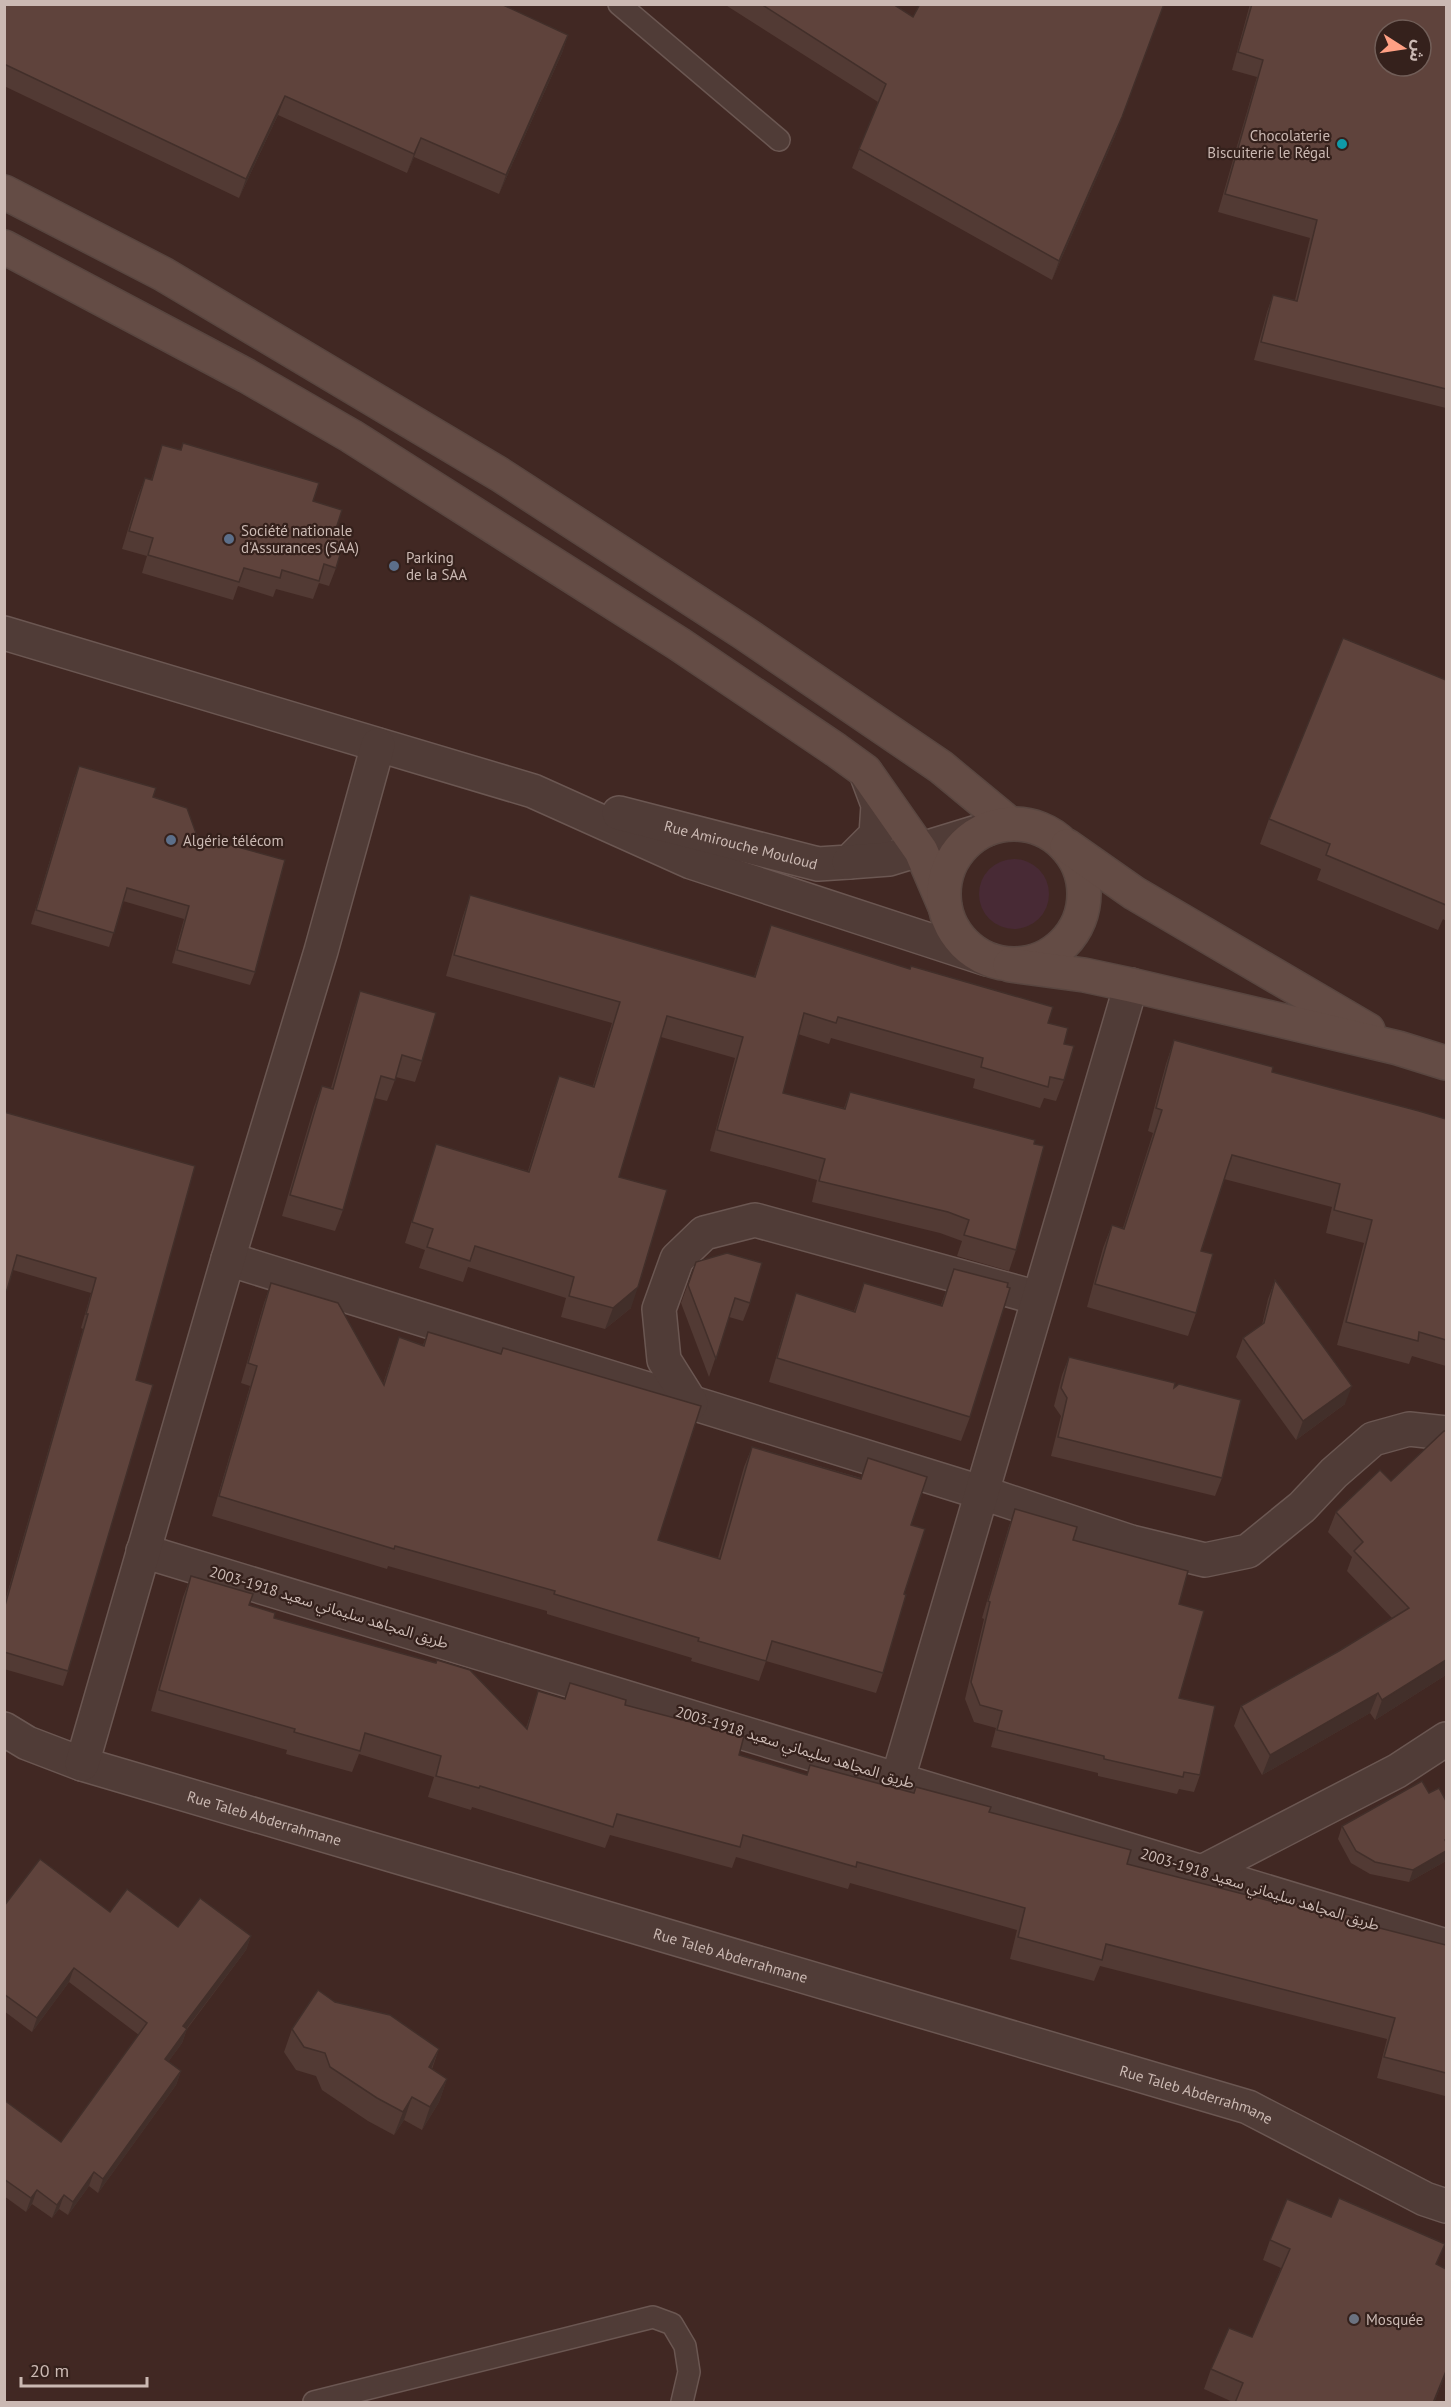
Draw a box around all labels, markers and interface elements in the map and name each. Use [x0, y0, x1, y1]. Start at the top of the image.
north arrow [1373, 18, 1433, 78]
text: ش [1406, 38, 1430, 64]
place label: Chocolaterie Biscuiterie le Régal [1207, 126, 1331, 162]
marker: Chocolaterie Biscuiterie le Régal [1335, 137, 1349, 151]
place label: Société nationale d'Assurances (SAA) [241, 521, 359, 557]
marker: Société nationale d'Assurances (SAA) [222, 532, 236, 546]
place label: Parking de la SAA [406, 548, 467, 584]
marker: Parking de la SAA [387, 559, 401, 573]
street label: Rue Amirouche Mouloud [662, 816, 820, 873]
place label: Algérie télécom [183, 831, 284, 850]
marker: Algérie télécom [164, 833, 178, 847]
street label: طريق المجاهد سليماني سعيد 1918-2003 [207, 1562, 451, 1655]
street label: طريق المجاهد سليماني سعيد 1918-2003 [673, 1702, 917, 1795]
street label: Rue Taleb Abderrahmane [185, 1786, 344, 1849]
street label: طريق المجاهد سليماني سعيد 1918-2003 [1138, 1844, 1382, 1937]
street label: Rue Taleb Abderrahmane [651, 1923, 810, 1987]
street label: Rue Taleb Abderrahmane [1118, 2060, 1276, 2128]
place label: Mosquée [1366, 2310, 1423, 2329]
marker: Mosquée [1347, 2312, 1361, 2326]
scale bar [21, 2350, 147, 2388]
text: 20 m [30, 2359, 69, 2382]

